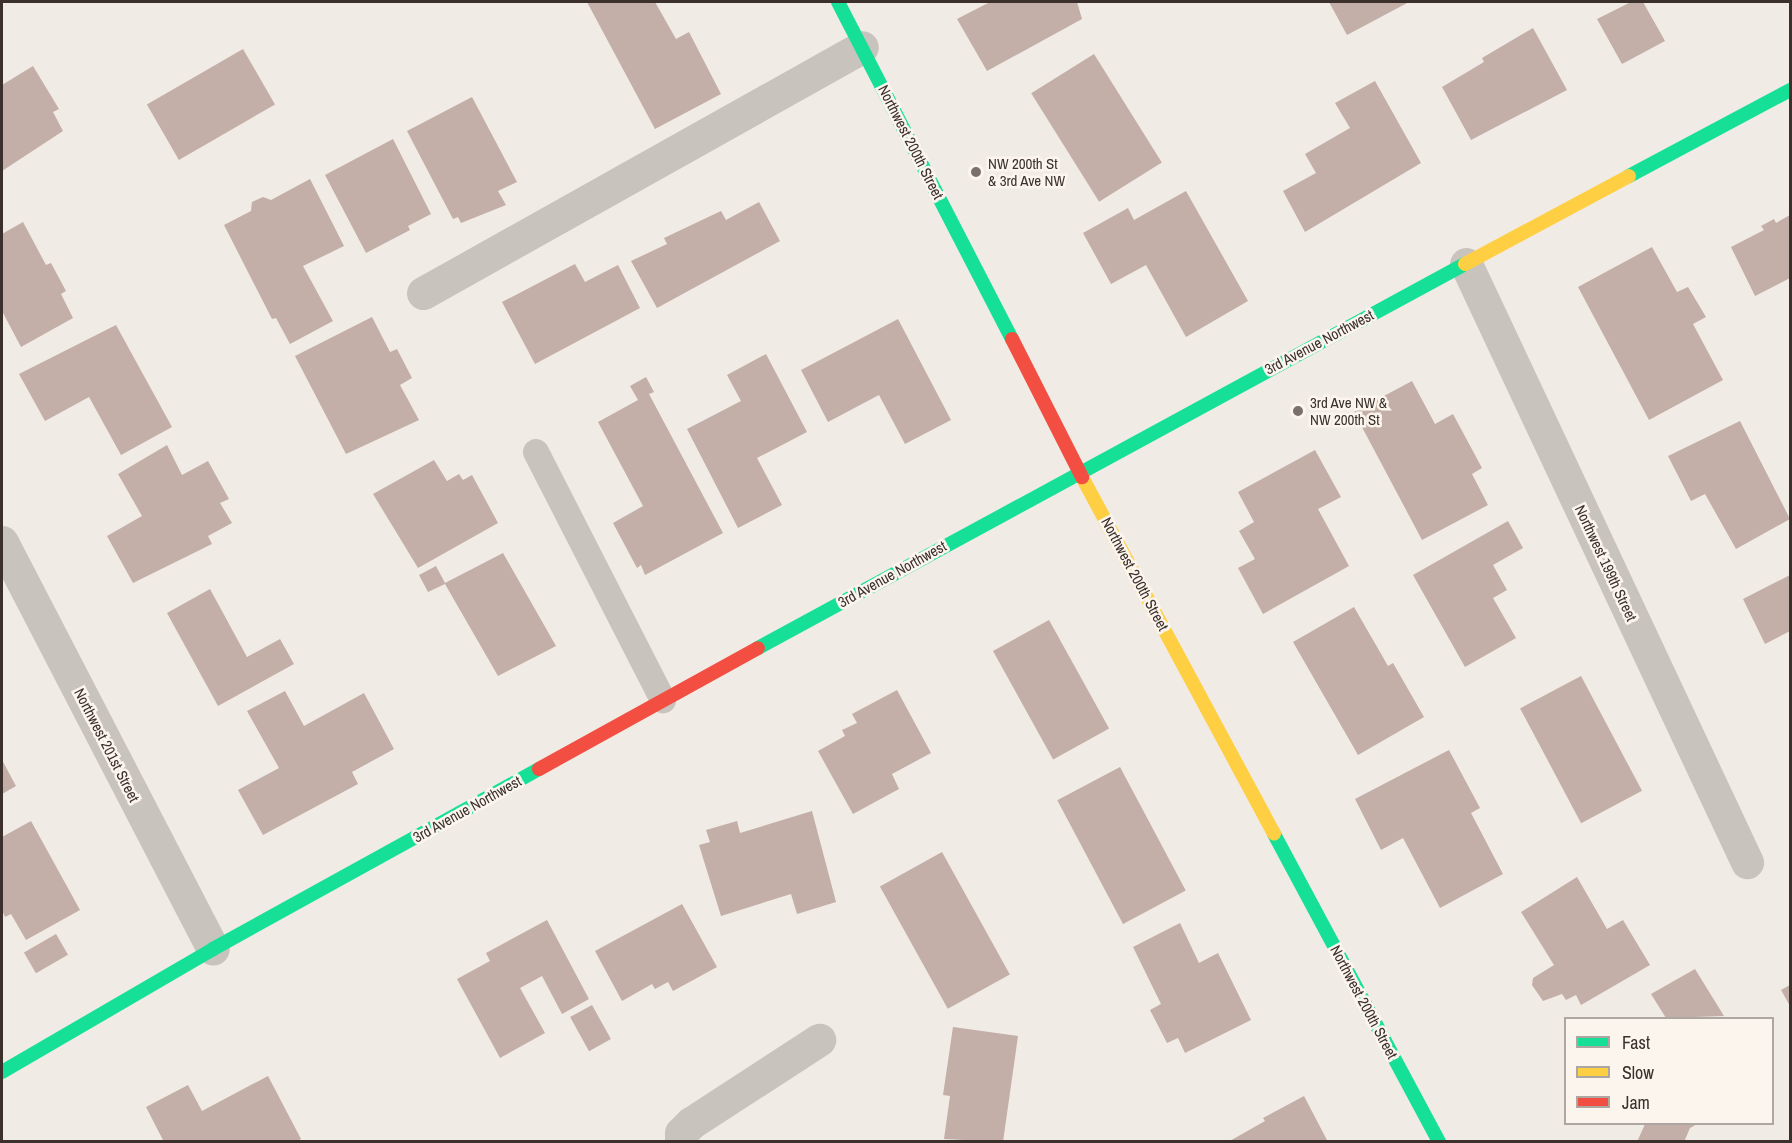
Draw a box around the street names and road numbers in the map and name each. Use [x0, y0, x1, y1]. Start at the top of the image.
street label: Northwest 200th Street [874, 82, 948, 202]
street label: 3rd Avenue Northwest [1261, 306, 1377, 378]
street label: Northwest 199th Street [1571, 502, 1641, 624]
street label: Northwest 200th Street [1098, 514, 1172, 634]
street label: 3rd Avenue Northwest [835, 537, 949, 611]
street label: Northwest 201st Street [71, 685, 143, 805]
street label: 3rd Avenue Northwest [410, 772, 524, 846]
street label: Northwest 200th Street [1327, 942, 1401, 1062]

